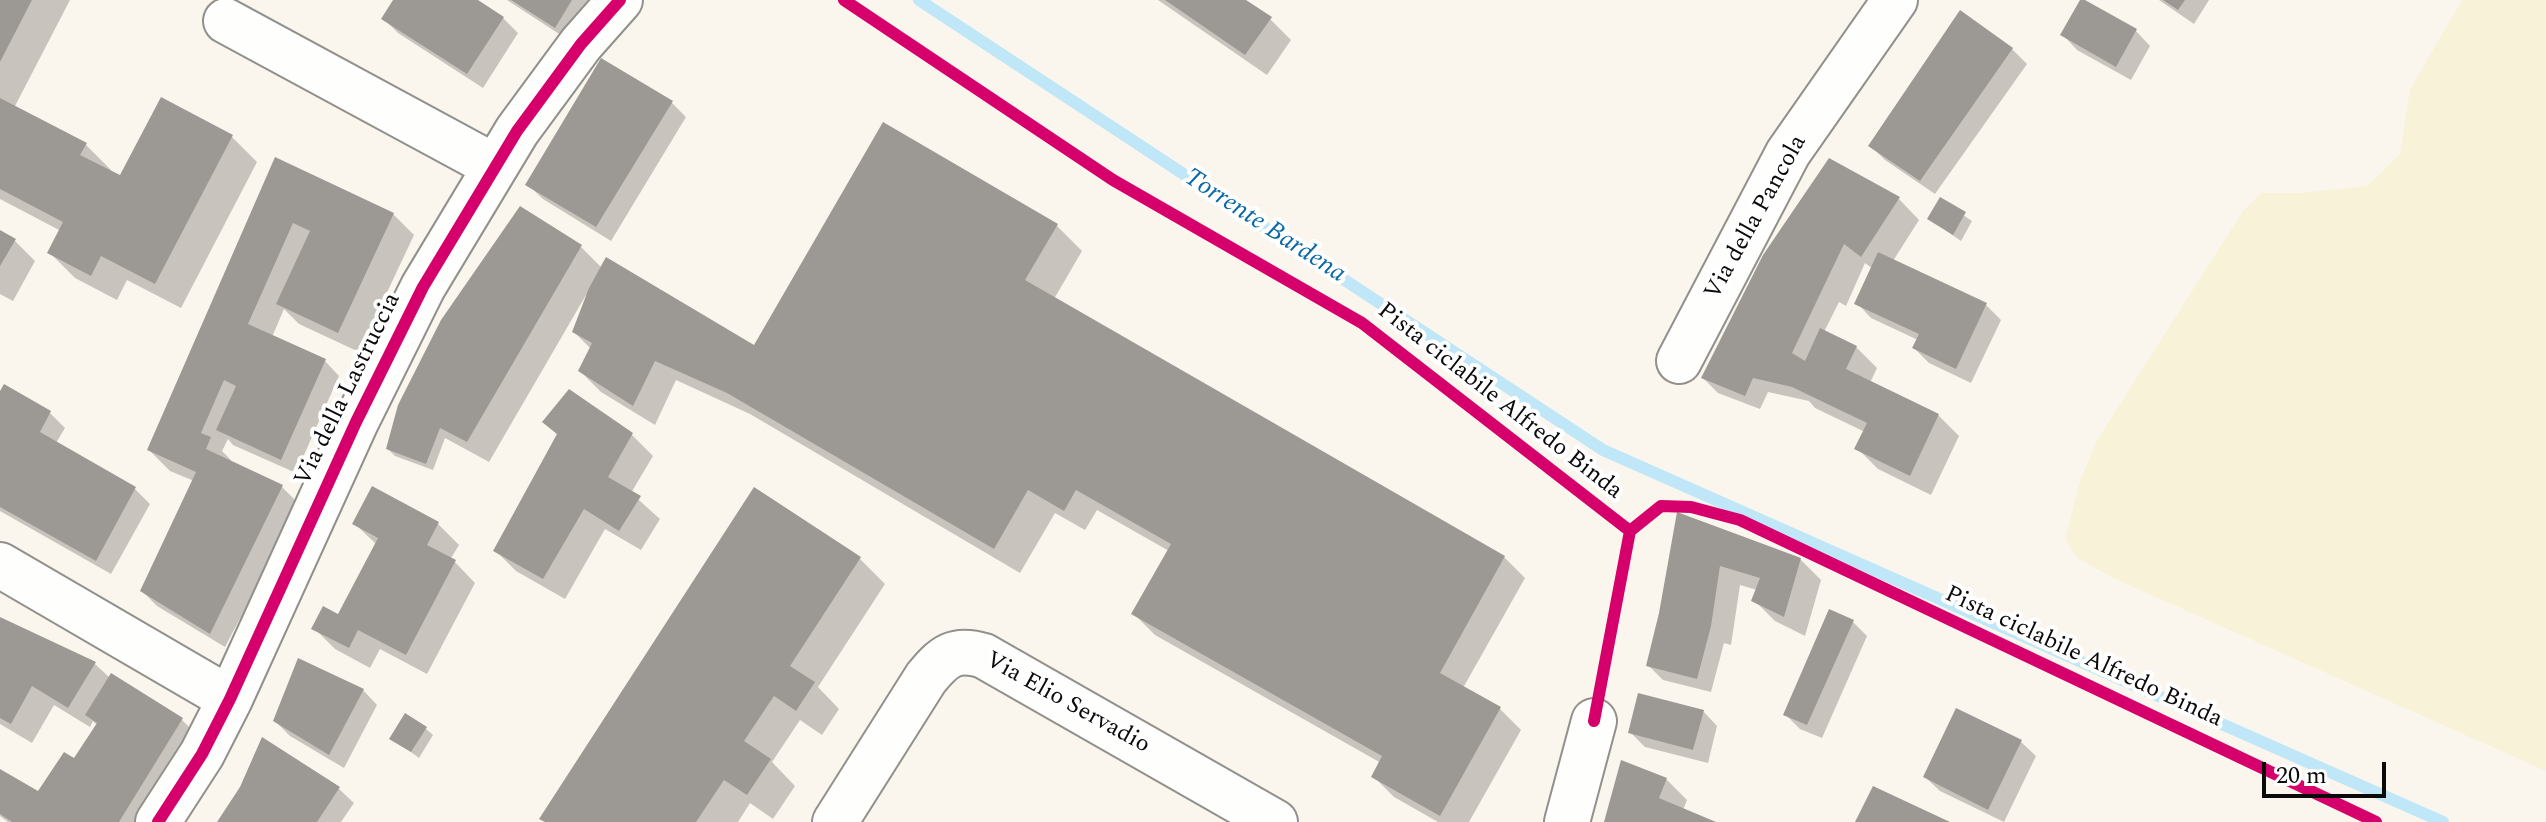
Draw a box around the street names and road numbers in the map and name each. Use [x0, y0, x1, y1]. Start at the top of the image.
street label: Via della Pancola [1700, 131, 1814, 305]
street label: Via della Lastruccia [290, 289, 408, 491]
street label: Pista ciclabile Alfredo Binda [1371, 297, 1627, 507]
street label: Pista ciclabile Alfredo Binda [1940, 581, 2226, 735]
street label: Via Elio Servadio [980, 647, 1154, 761]

